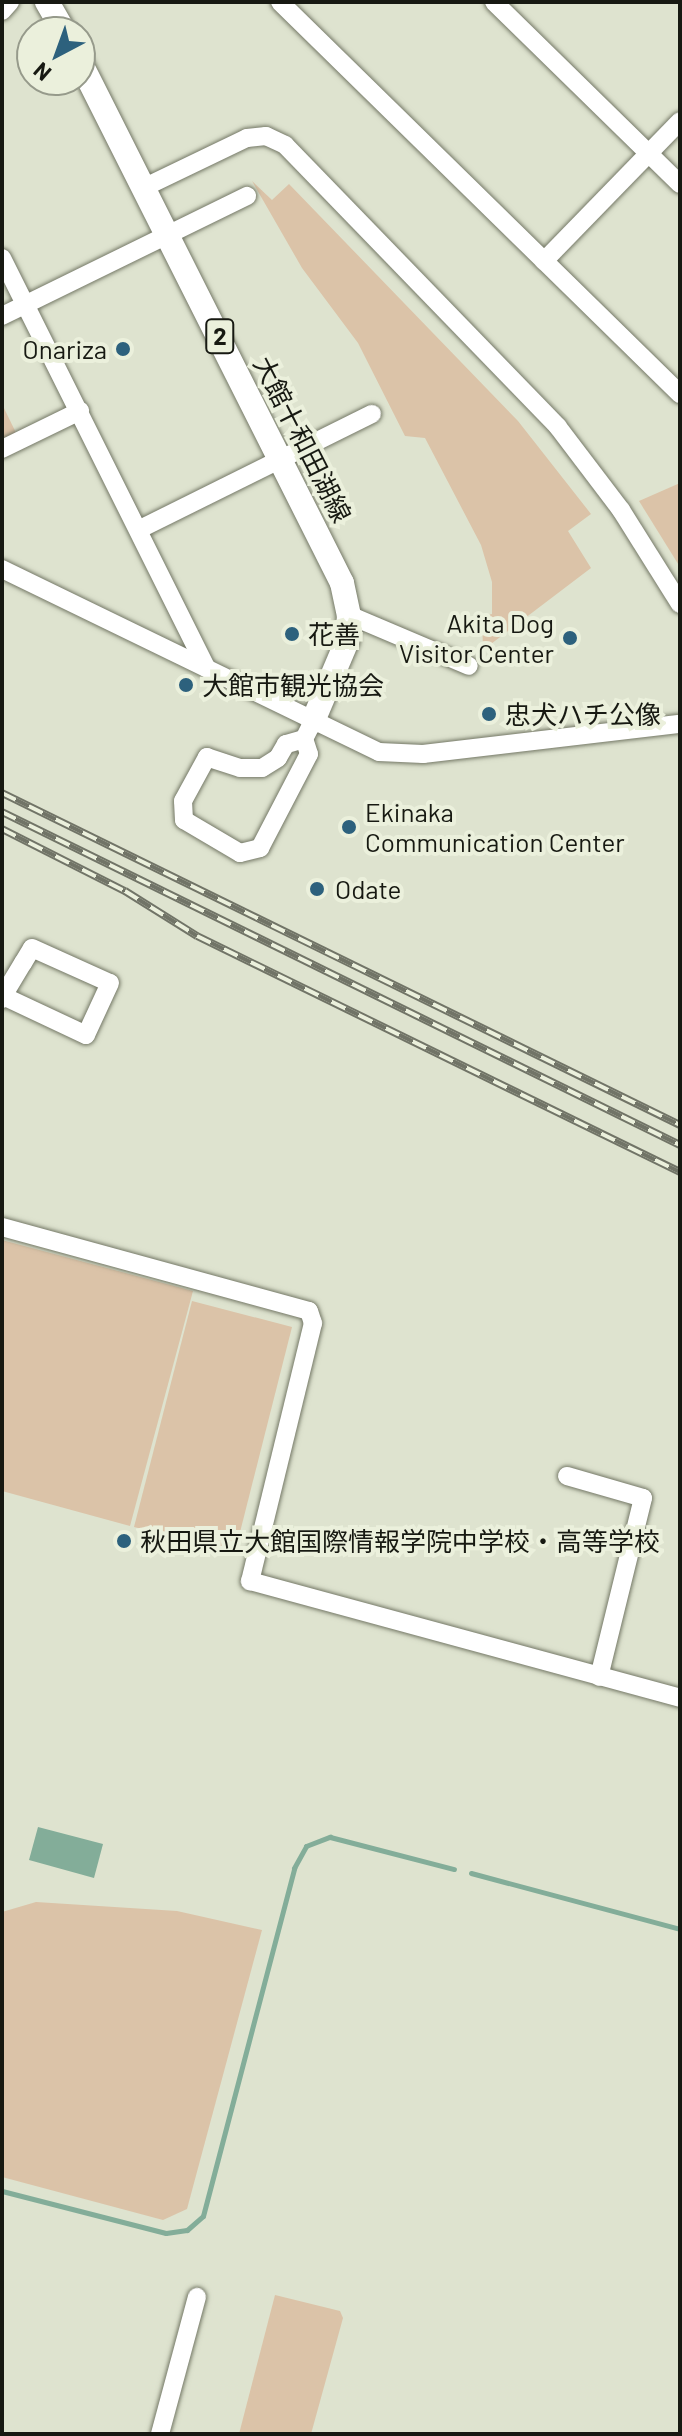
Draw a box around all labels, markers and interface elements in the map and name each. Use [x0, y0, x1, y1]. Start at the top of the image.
north arrow [16, 16, 96, 96]
text: N [28, 58, 56, 87]
road number: 2 [204, 316, 236, 356]
place label: Onariza [23, 333, 107, 365]
marker: Onariza [114, 340, 132, 358]
street label: 大館十和田湖線 [248, 351, 358, 527]
place label: Akita Dog Visitor Center [399, 607, 554, 668]
place label: 花善 [308, 618, 360, 650]
marker: 花善 [283, 625, 301, 643]
marker: Akita Dog Visitor Center [561, 629, 579, 647]
place label: 大館市観光協会 [202, 669, 384, 701]
marker: 大館市観光協会 [177, 676, 195, 694]
place label: 忠犬ハチ公像 [505, 698, 661, 730]
marker: 忠犬ハチ公像 [480, 705, 498, 723]
place label: Ekinaka Communication Center [365, 796, 625, 858]
marker: Ekinaka Communication Center [340, 818, 358, 836]
place label: Odate [335, 873, 401, 905]
marker: Odate [306, 878, 328, 900]
place label: 秋田県立大館国際情報学院中学校・高等学校 [140, 1525, 660, 1557]
marker: 秋田県立大館国際情報学院中学校・高等学校 [115, 1532, 133, 1550]

